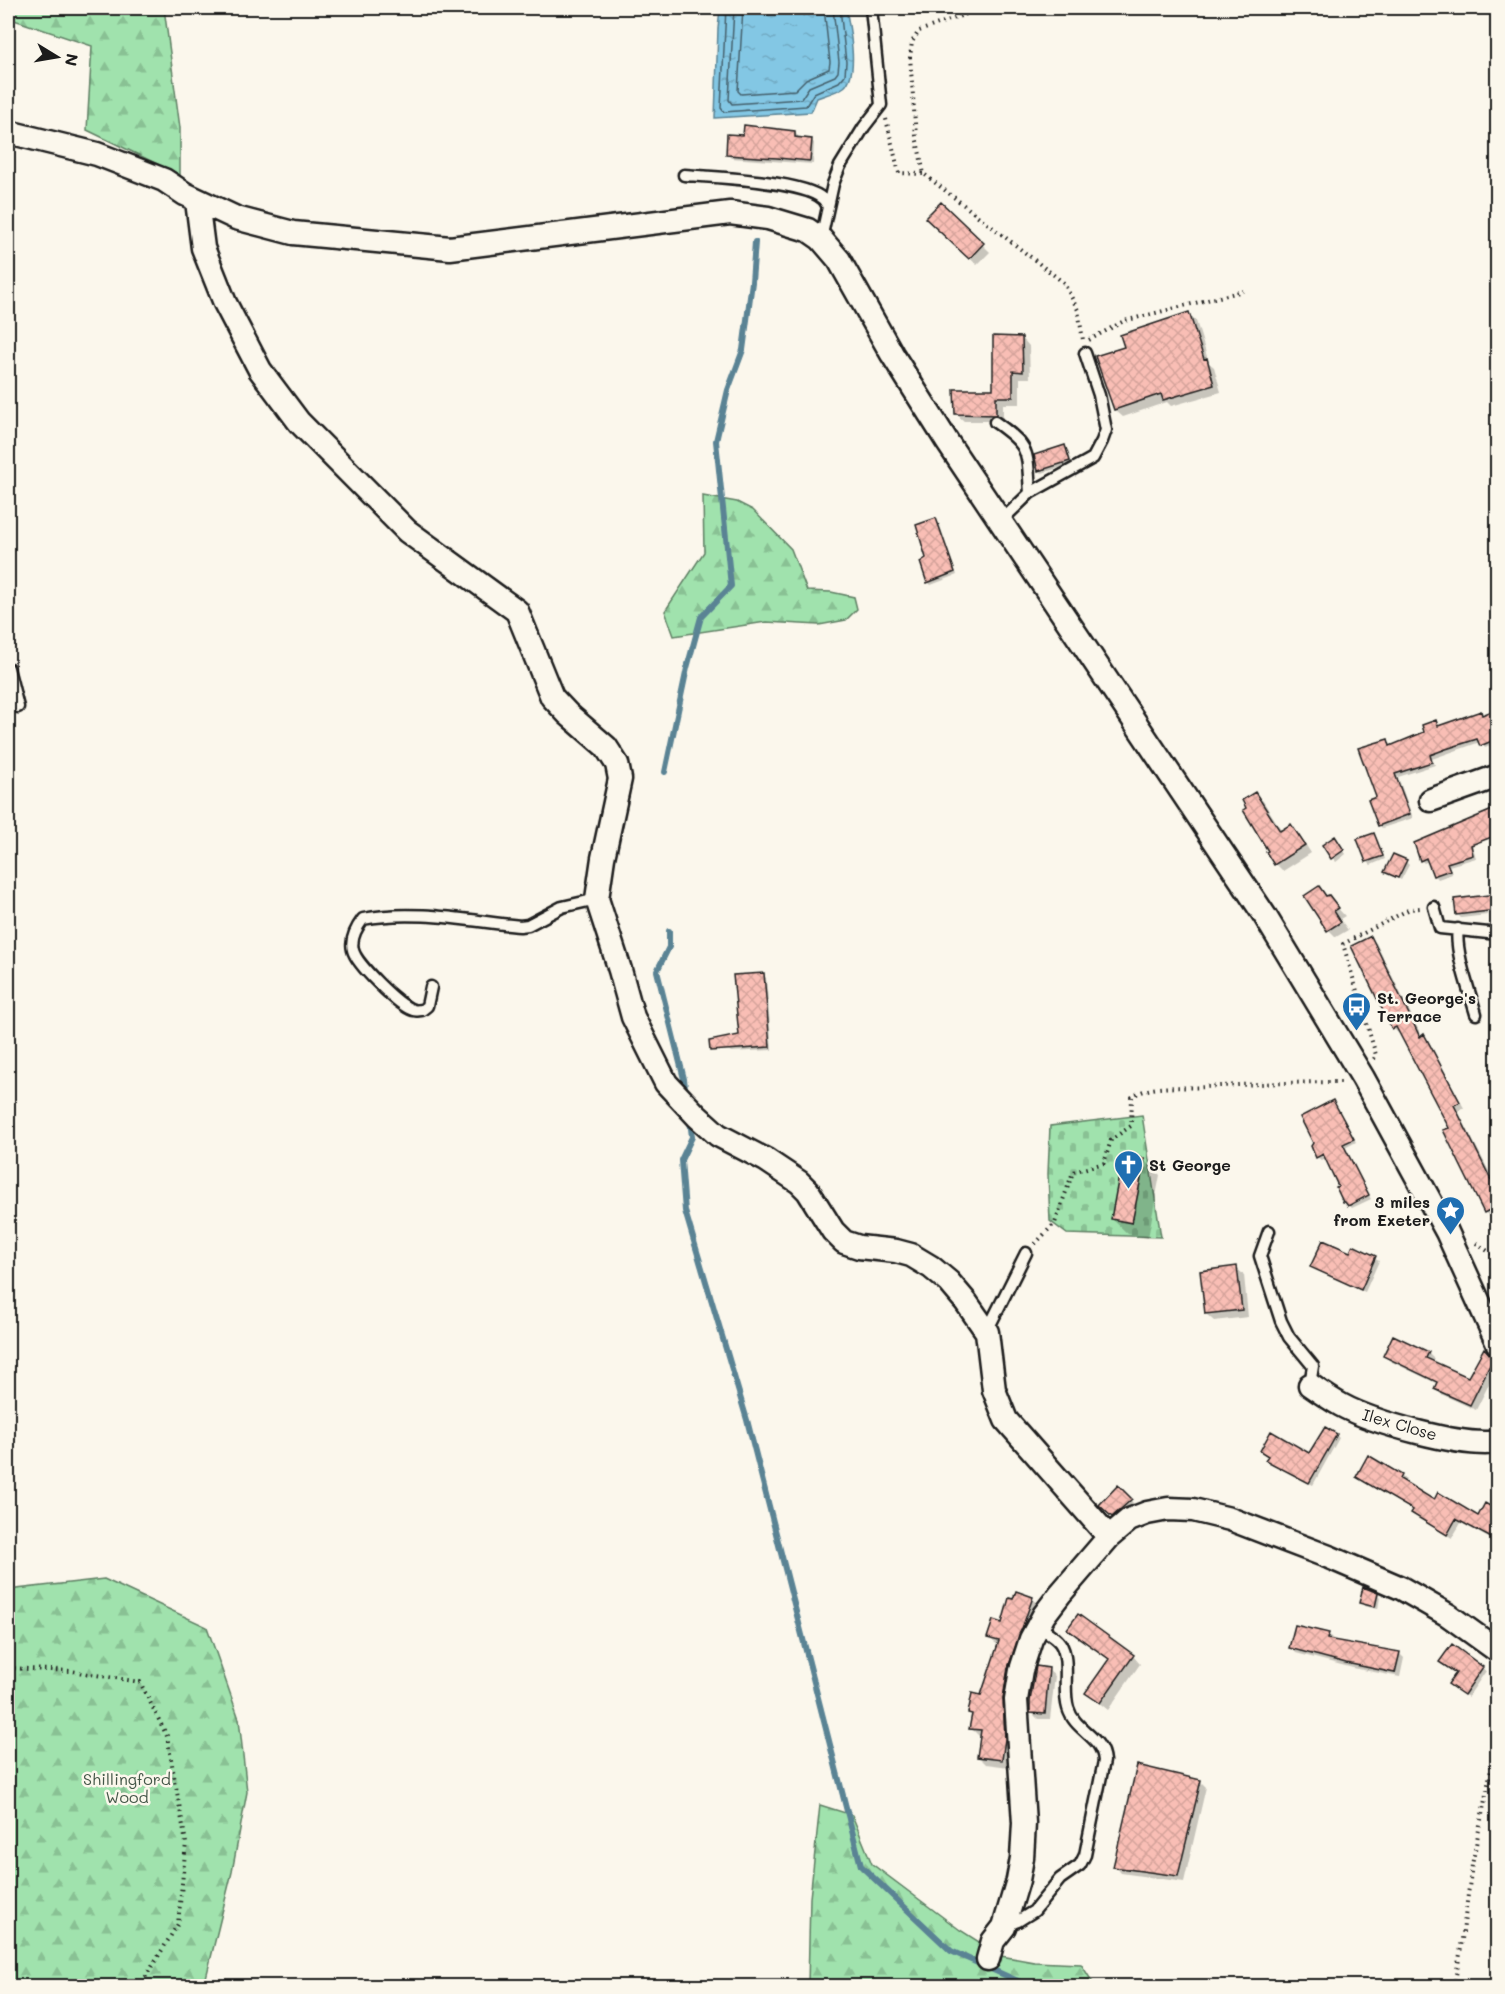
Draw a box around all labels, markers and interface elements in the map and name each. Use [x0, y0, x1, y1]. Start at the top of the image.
north arrow [27, 27, 87, 87]
text: N [61, 52, 84, 68]
place label: St. George's Terrace [1377, 987, 1476, 1026]
bus stop icon: St. George's Terrace [1340, 990, 1372, 1032]
church icon: St George [1112, 1148, 1144, 1190]
place label: St George [1149, 1154, 1231, 1175]
place label: 3 miles from Exeter [1333, 1191, 1430, 1230]
place icon: 3 miles from Exeter [1435, 1194, 1467, 1236]
street label: Ilex Close [1360, 1403, 1440, 1445]
park label: Shillingford Wood [83, 1768, 171, 1807]

